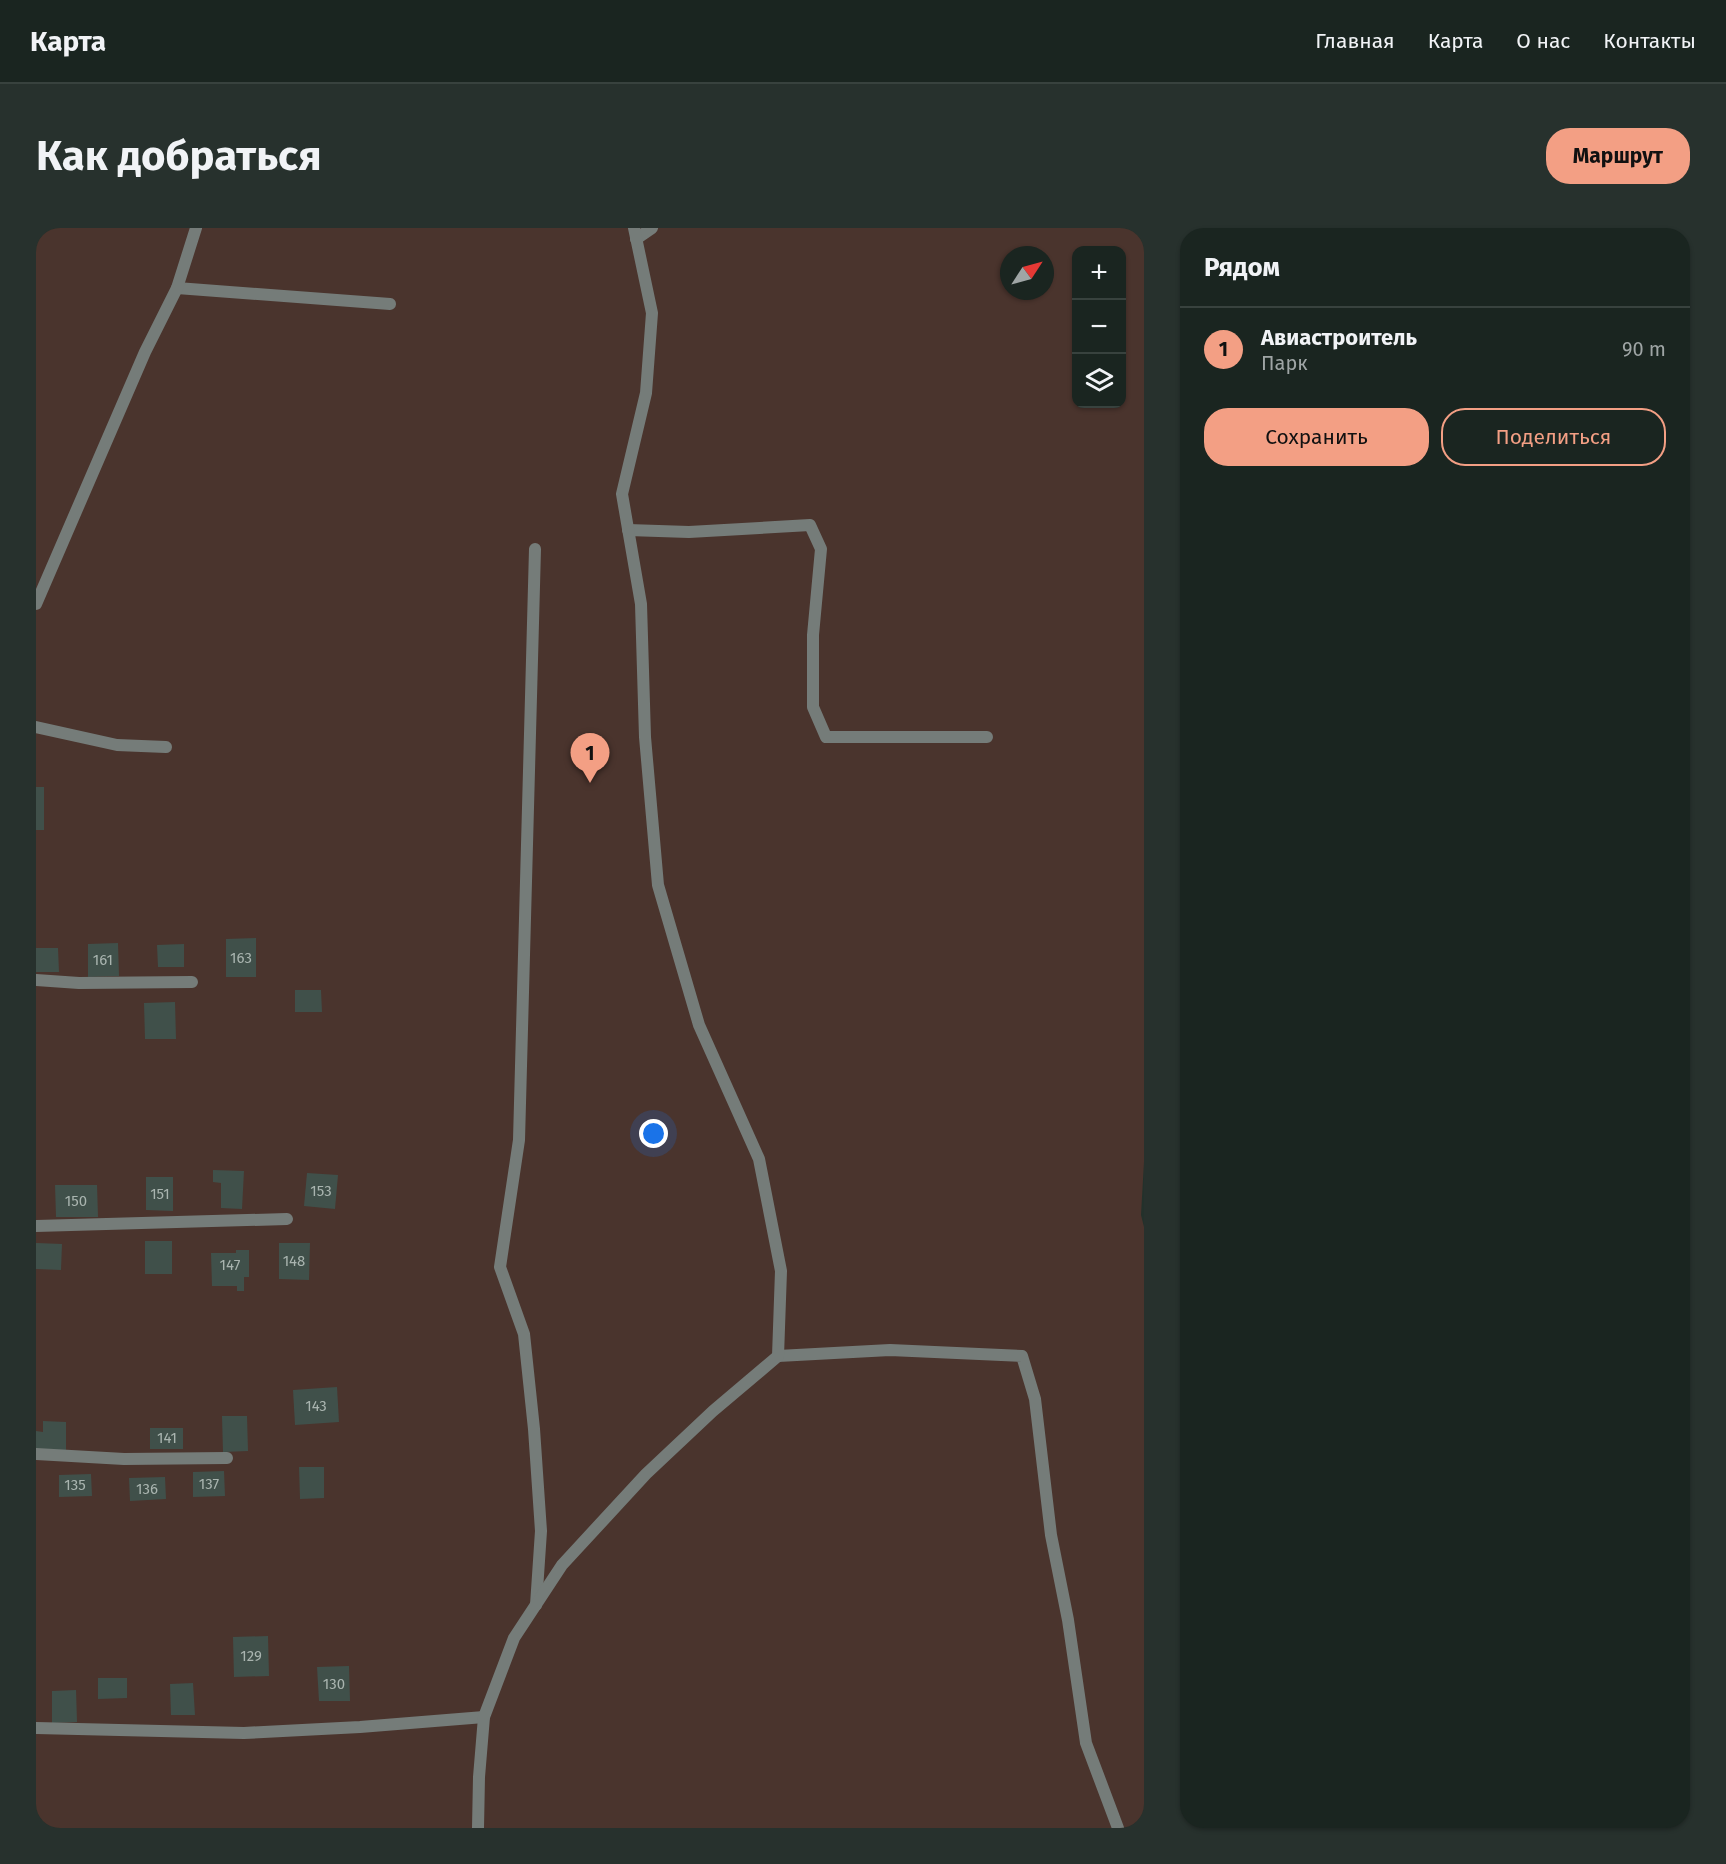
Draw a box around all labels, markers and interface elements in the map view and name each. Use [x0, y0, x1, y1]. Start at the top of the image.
text: Карта [30, 25, 106, 58]
text: Главная [1315, 28, 1395, 54]
text: Карта [1428, 28, 1483, 54]
text: О нас [1516, 28, 1570, 54]
text: Контакты [1603, 28, 1696, 54]
button: Маршрут [1546, 128, 1690, 184]
text: Как добраться [36, 131, 322, 181]
north arrow [1000, 246, 1054, 300]
map controls [1072, 246, 1126, 408]
button: + [1072, 246, 1126, 300]
text: Рядом [1204, 252, 1280, 283]
button: − [1072, 300, 1126, 354]
text: Авиастроитель [1261, 324, 1417, 351]
text: 1 [1219, 337, 1228, 361]
text: 90 m [1622, 337, 1666, 361]
text: Парк [1261, 351, 1308, 375]
button: layers [1072, 354, 1126, 408]
button: Сохранить [1204, 408, 1429, 466]
button: Поделиться [1441, 408, 1666, 466]
pin: 1 [570, 734, 610, 783]
house number: 163 [230, 949, 252, 967]
house number: 161 [93, 951, 113, 969]
your location [639, 1119, 668, 1148]
house number: 153 [310, 1182, 332, 1200]
house number: 151 [150, 1185, 170, 1203]
house number: 150 [65, 1192, 87, 1210]
house number: 148 [283, 1252, 305, 1270]
house number: 147 [220, 1256, 241, 1274]
house number: 143 [305, 1397, 327, 1415]
house number: 141 [157, 1429, 177, 1447]
house number: 137 [199, 1475, 220, 1493]
house number: 135 [64, 1476, 86, 1494]
house number: 136 [136, 1480, 158, 1498]
house number: 129 [240, 1647, 262, 1665]
house number: 130 [323, 1675, 345, 1693]

